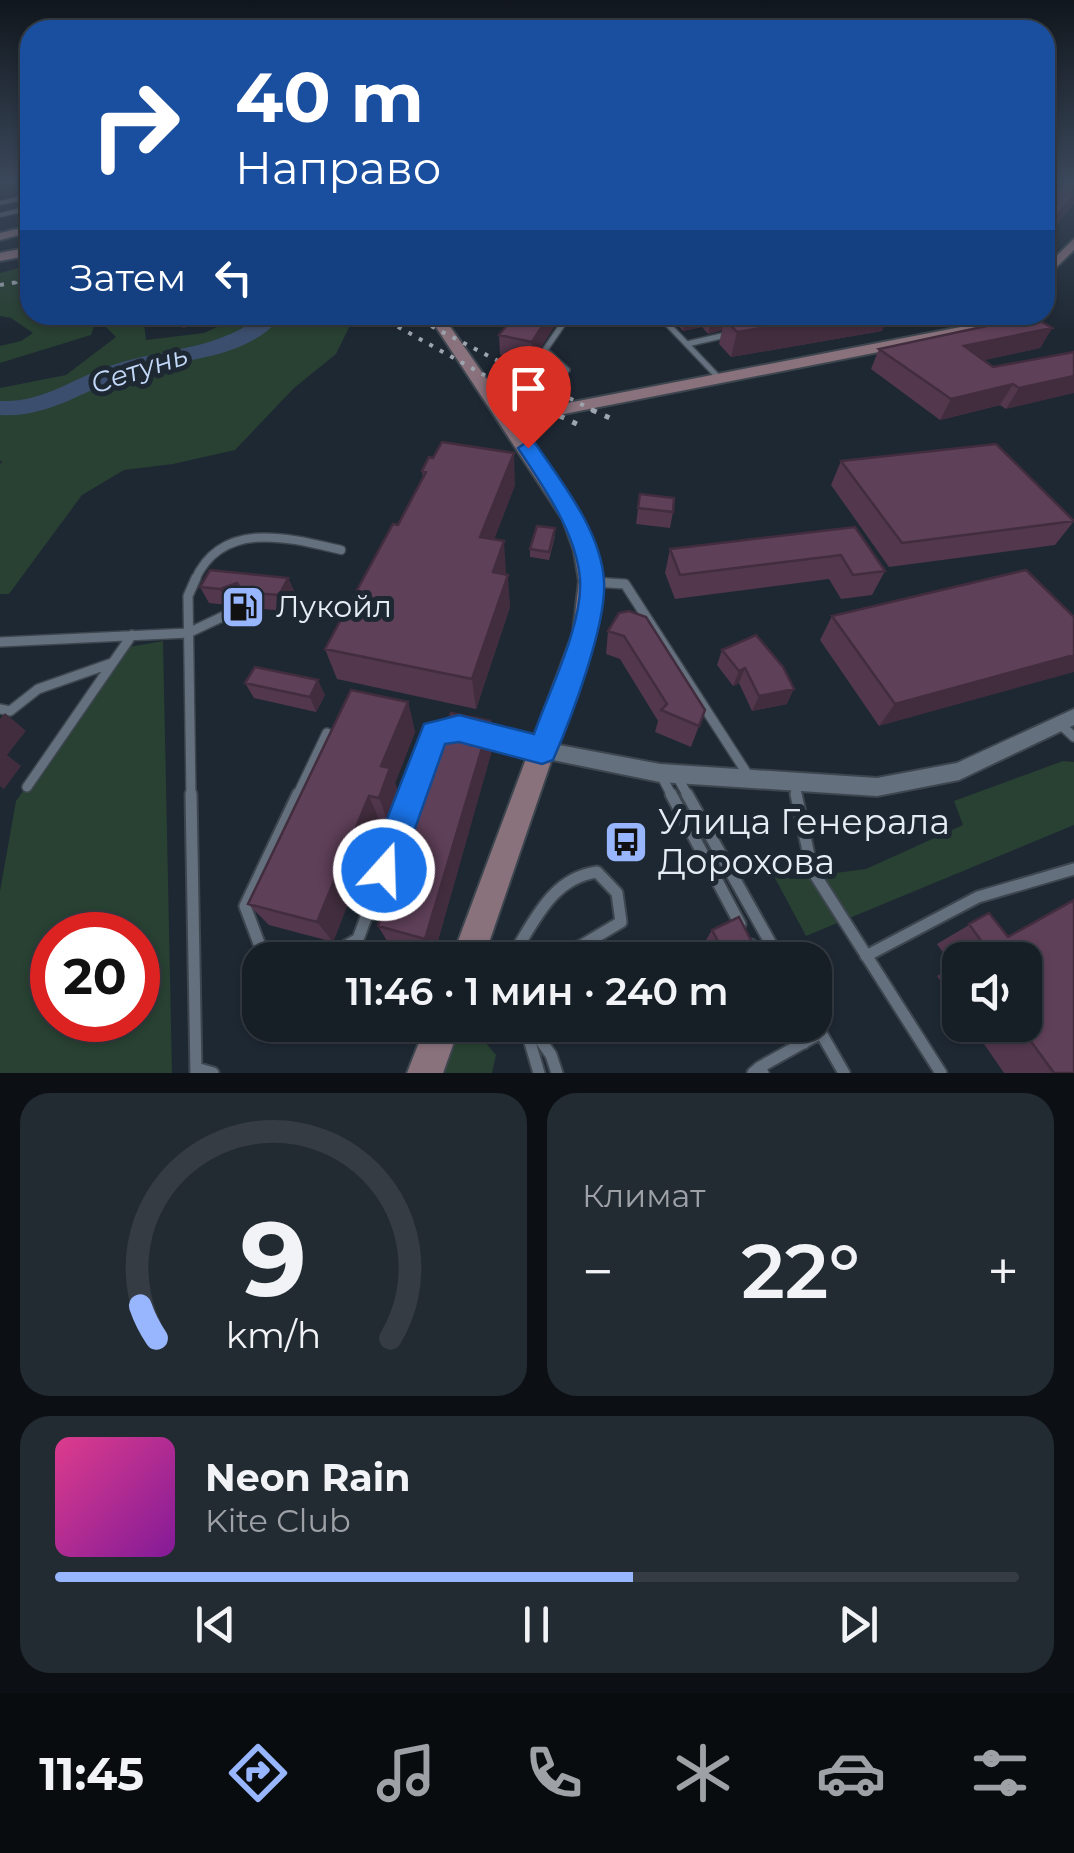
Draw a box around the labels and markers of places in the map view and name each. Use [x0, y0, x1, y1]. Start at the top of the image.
pin [486, 346, 571, 449]
fuel station icon: Лукойл [220, 584, 266, 630]
place label: Лукойл [276, 588, 392, 625]
place label: Улица Генерала Дорохова [658, 800, 950, 883]
bus stop icon: Улица Генерала Дорохова [603, 819, 649, 865]

